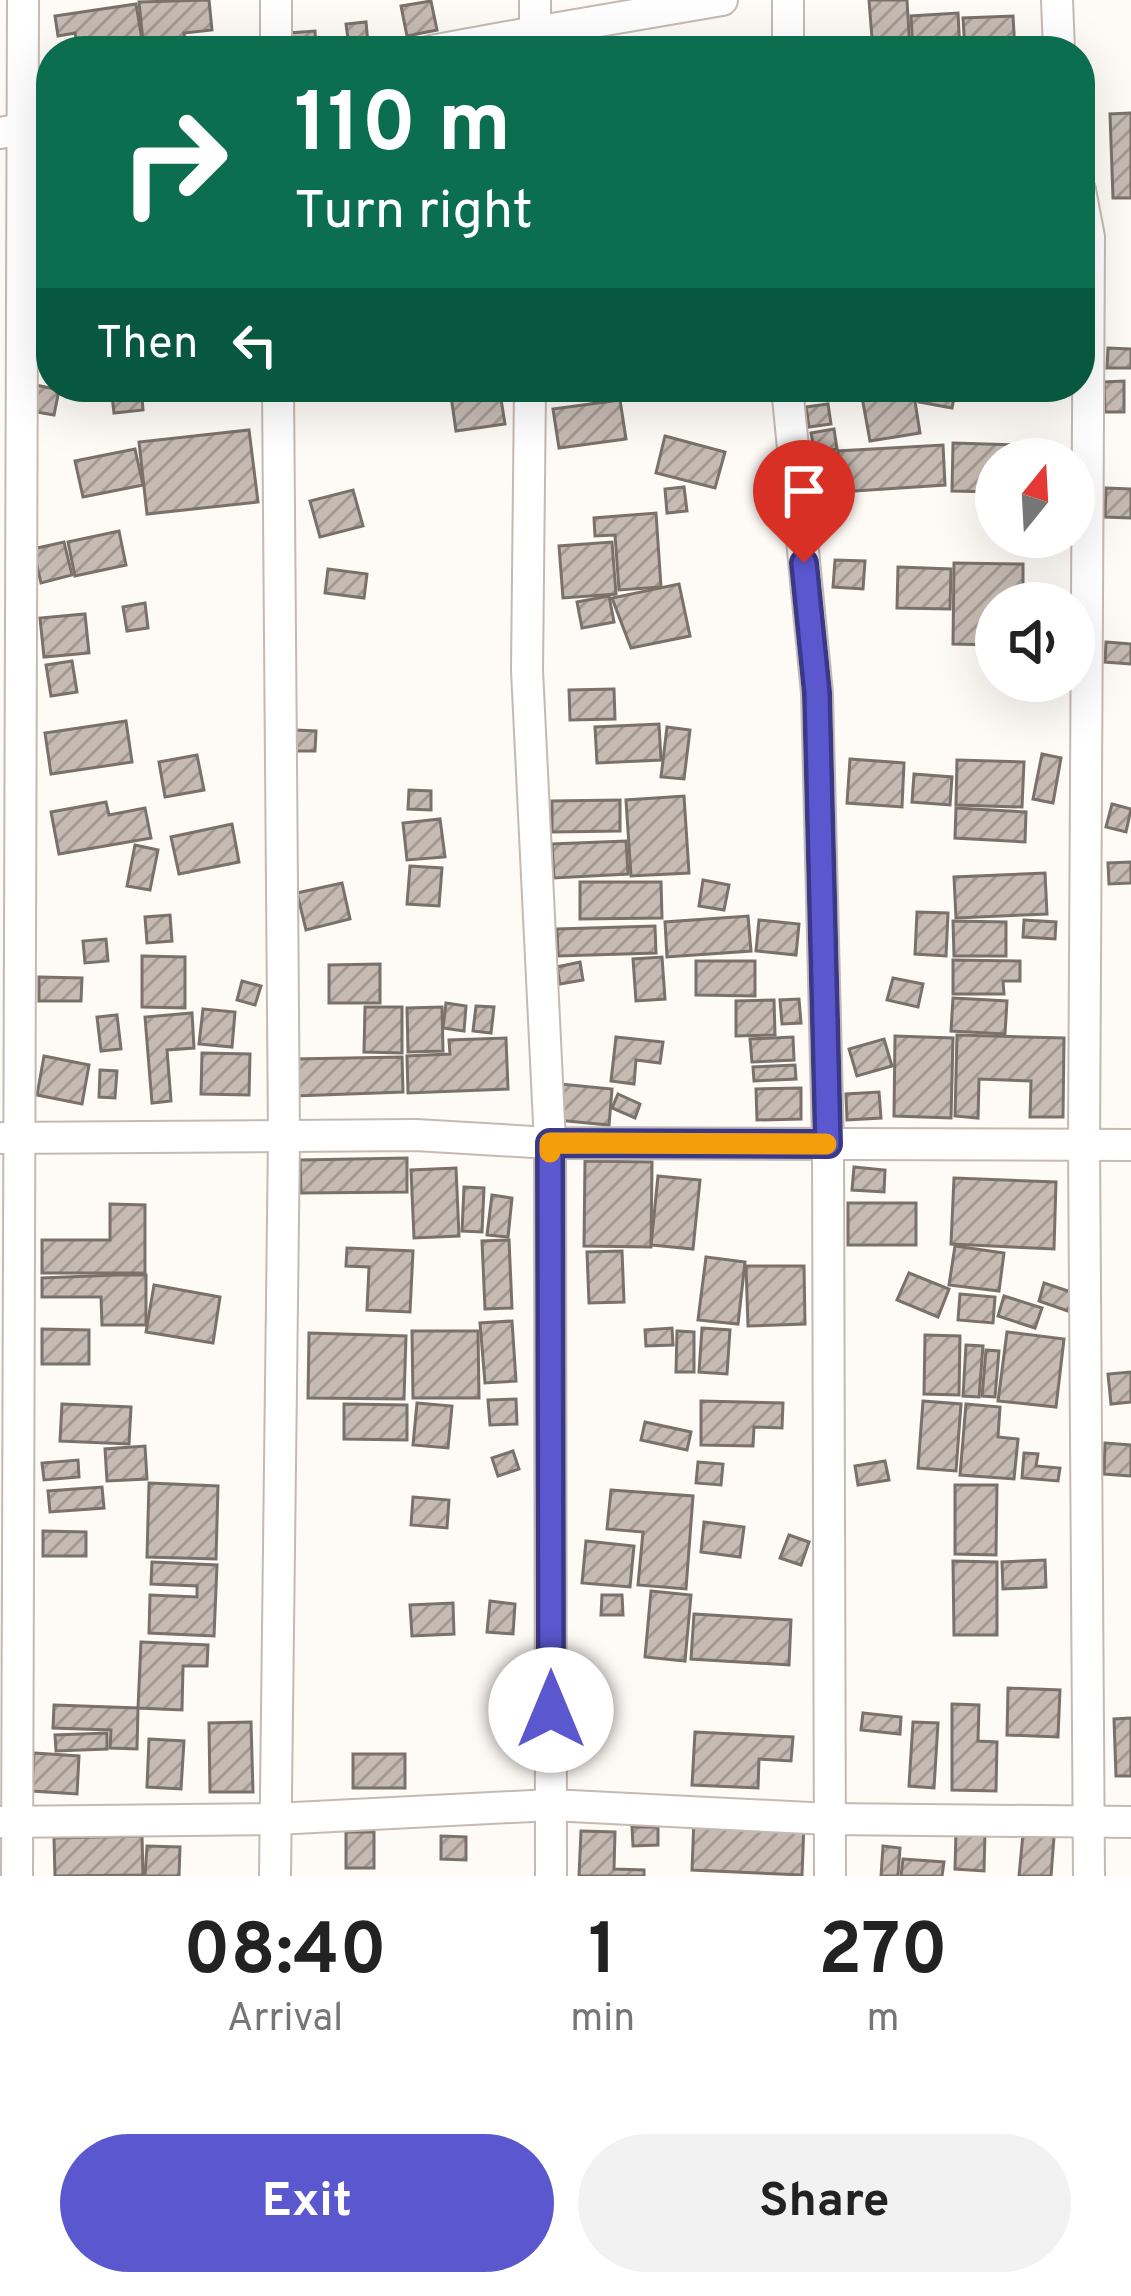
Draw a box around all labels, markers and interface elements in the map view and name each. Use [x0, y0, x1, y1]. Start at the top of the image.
text: 110 m [294, 75, 511, 181]
icon: right [96, 84, 252, 240]
text: Turn right [294, 179, 533, 248]
icon: left [222, 312, 288, 378]
text: Then [96, 317, 198, 374]
north arrow [975, 438, 1095, 558]
map controls [975, 438, 1095, 702]
pin [753, 440, 855, 563]
icon: arrive [771, 458, 837, 524]
button: sound [975, 582, 1095, 702]
position arrow [488, 1647, 614, 1773]
text: 08:40 [183, 1908, 387, 2000]
text: 1 [588, 1908, 617, 2000]
text: 270 [818, 1908, 948, 2000]
text: Arrival [227, 1996, 343, 2045]
text: min [570, 1996, 635, 2045]
text: m [867, 1996, 900, 2045]
button: Exit [60, 2134, 554, 2272]
button: Share [578, 2134, 1071, 2272]

